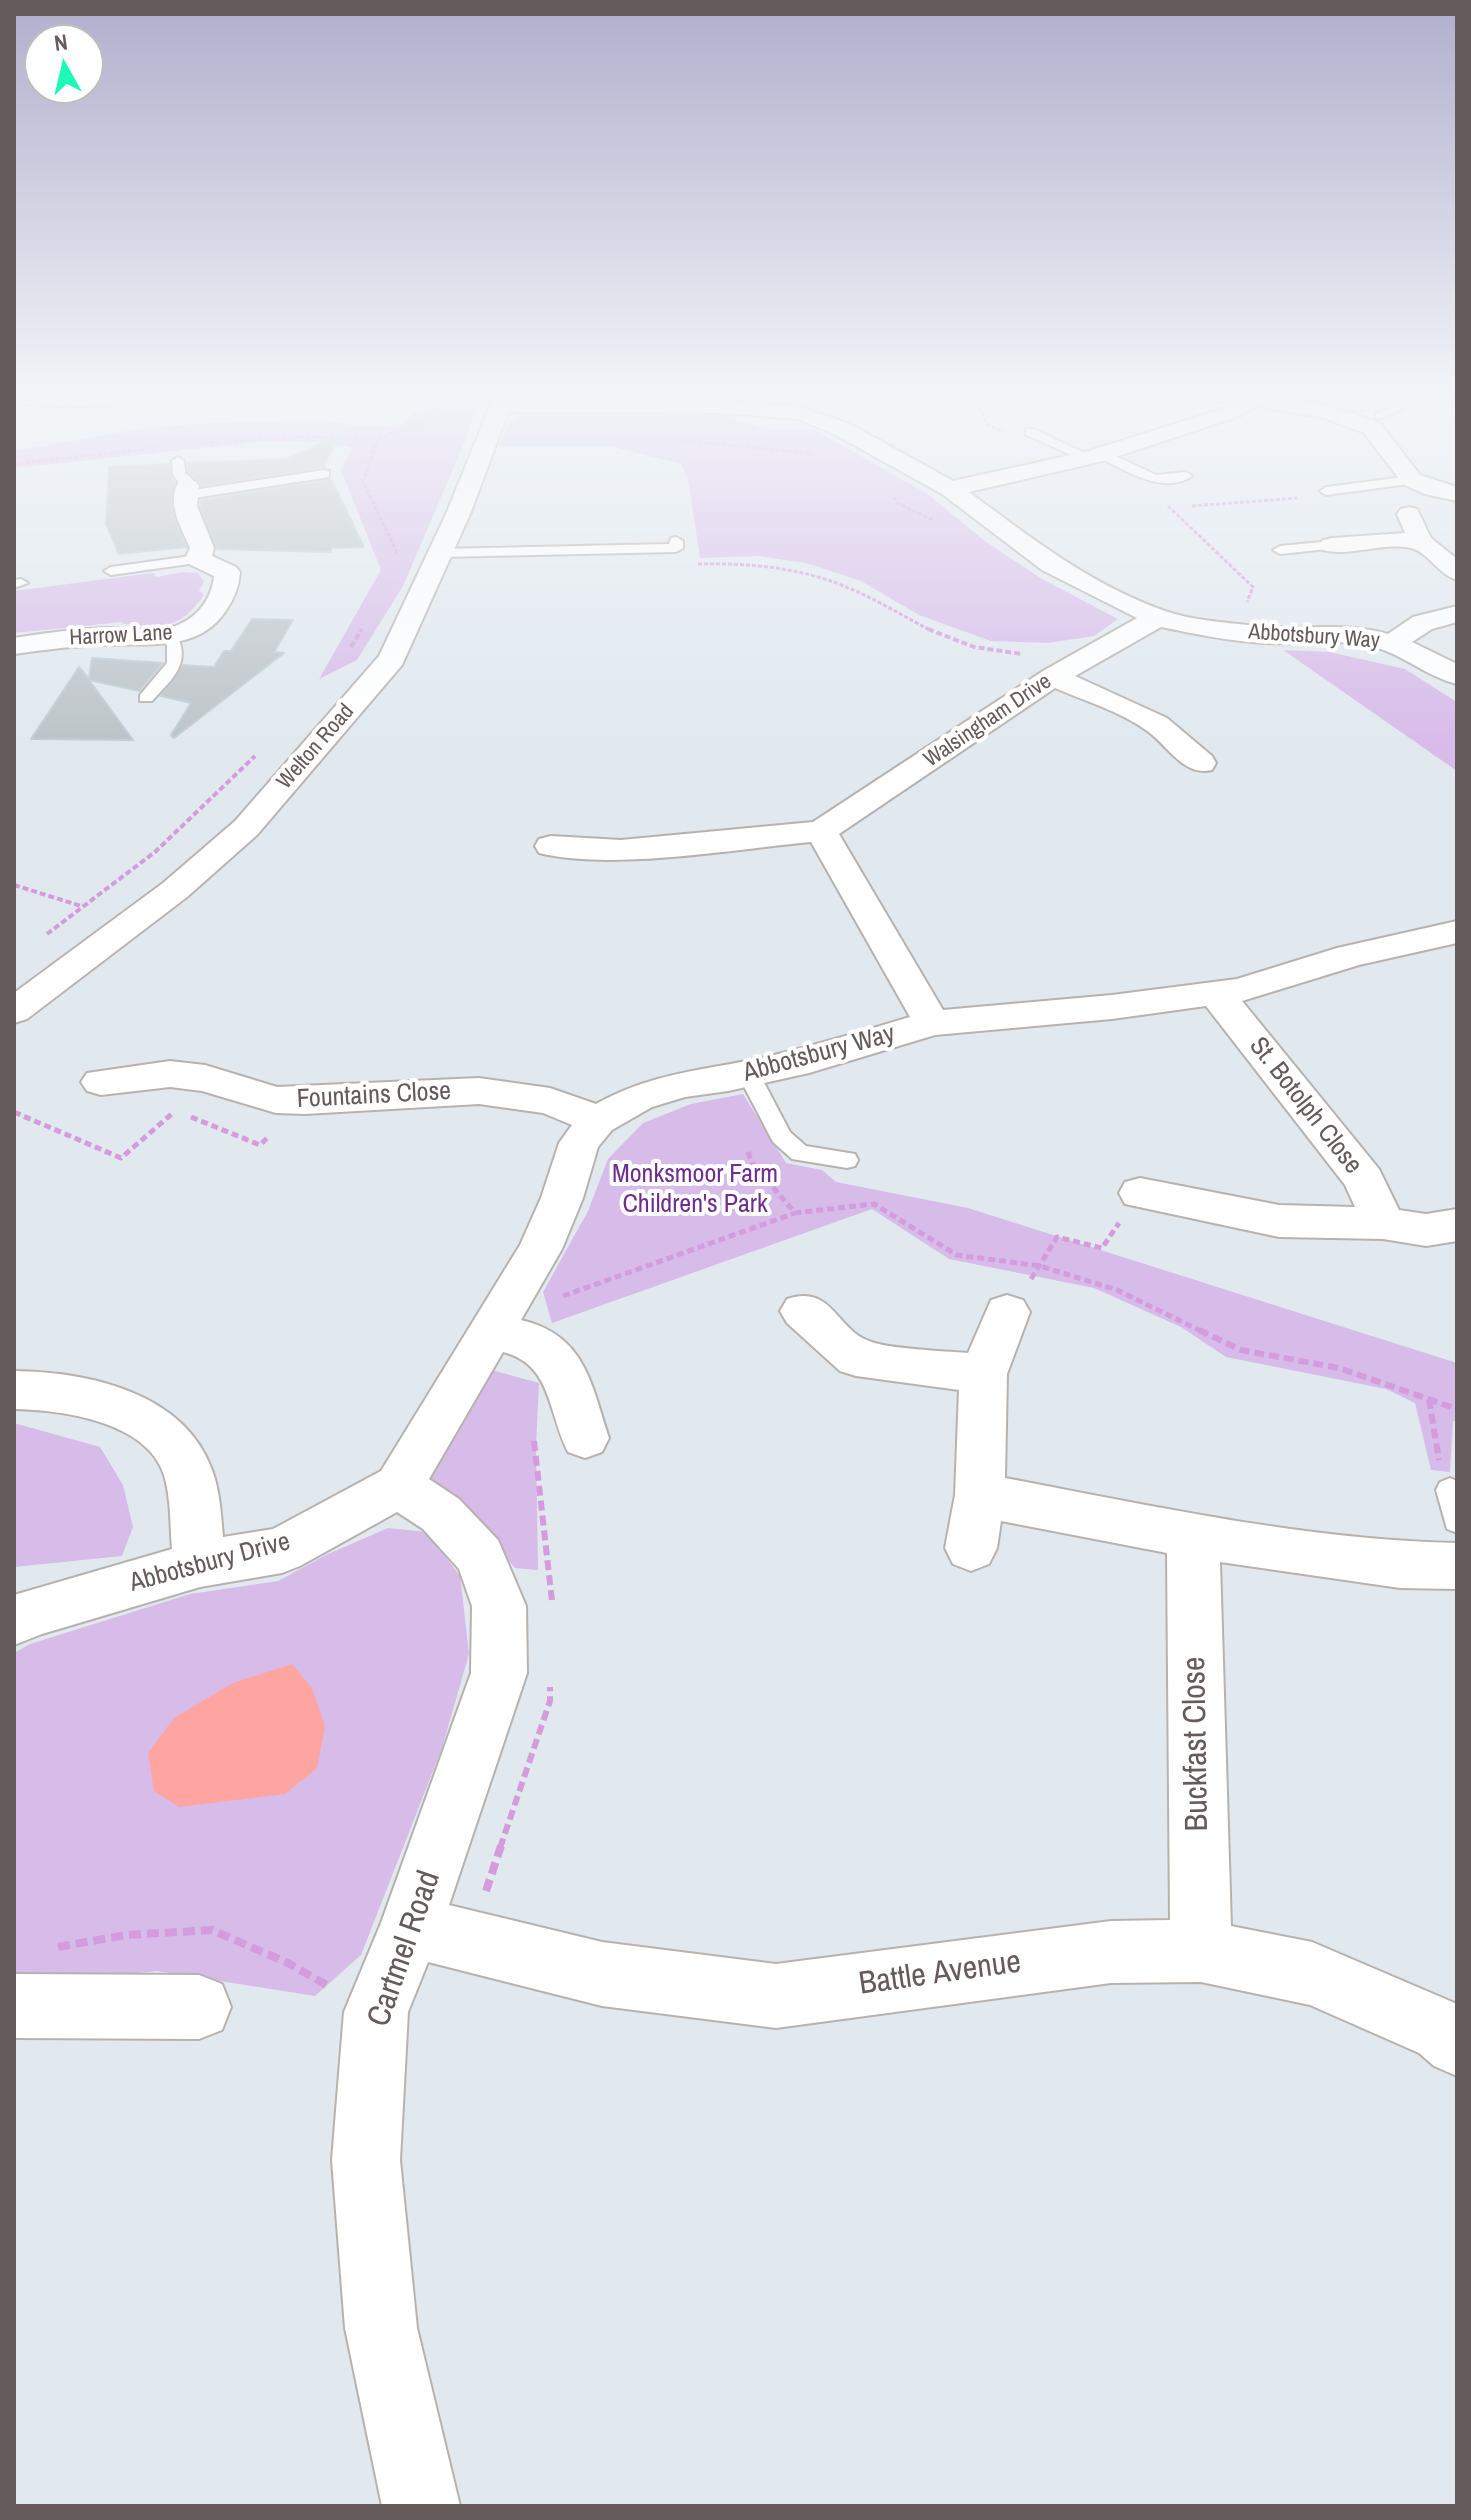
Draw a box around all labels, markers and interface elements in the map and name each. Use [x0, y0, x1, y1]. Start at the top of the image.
north arrow [24, 24, 104, 104]
text: N [52, 26, 69, 58]
street label: Abbotsbury Way [1247, 619, 1381, 655]
street label: Harrow Lane [69, 620, 173, 652]
street label: Walsingham Drive [919, 669, 1057, 773]
street label: Welton Road [272, 699, 360, 795]
street label: Abbotsbury Way [740, 1019, 898, 1089]
street label: St. Botolph Close [1242, 1031, 1368, 1181]
street label: Fountains Close [296, 1076, 452, 1116]
park label: Monksmoor Farm Children's Park [612, 1159, 778, 1220]
street label: Abbotsbury Drive [126, 1527, 294, 1599]
street label: Buckfast Close [1176, 1656, 1218, 1832]
street label: Cartmel Road [360, 1866, 450, 2032]
street label: Battle Avenue [857, 1944, 1023, 2004]

